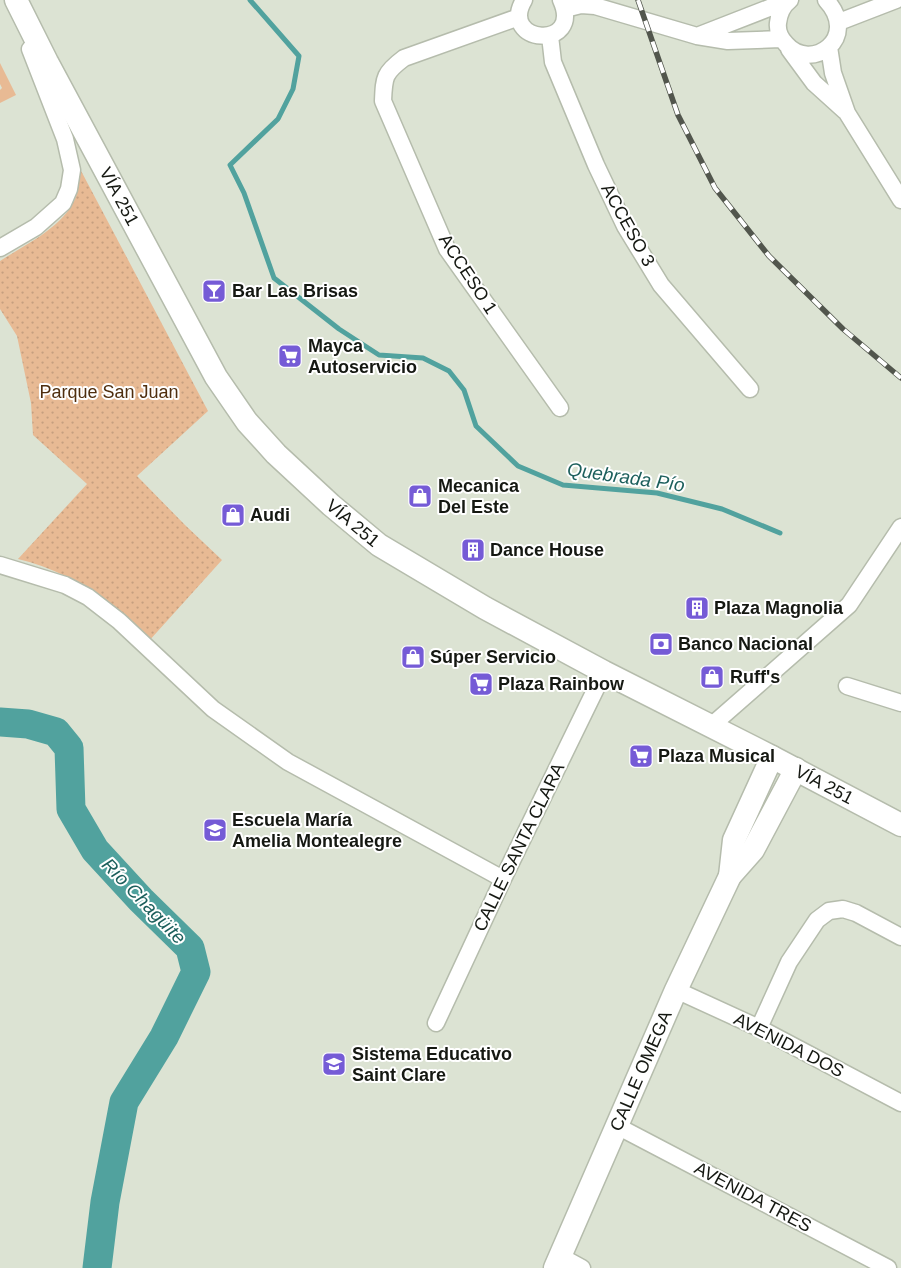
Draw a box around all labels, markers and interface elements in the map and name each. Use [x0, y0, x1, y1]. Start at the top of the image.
street label: VÍA 251 [95, 164, 143, 229]
street label: ACCESO 3 [597, 180, 659, 270]
street label: ACCESO 1 [435, 230, 501, 318]
bar icon: Bar Las Brisas [201, 278, 227, 304]
place label: Bar Las Brisas [232, 281, 358, 301]
place label: Mayca Autoservicio [308, 336, 417, 377]
supermarket icon: Mayca Autoservicio [277, 343, 303, 369]
park label: Parque San Juan [39, 382, 179, 402]
water label: Quebrada Pío [566, 458, 686, 496]
place label: Mecanica Del Este [438, 476, 520, 517]
shop icon: Mecanica Del Este [407, 483, 433, 509]
street label: VÍA 251 [322, 495, 383, 551]
shop icon: Audi [220, 502, 246, 528]
place label: Audi [250, 505, 290, 525]
building icon: Dance House [460, 537, 486, 563]
place label: Dance House [490, 540, 604, 560]
building icon: Plaza Magnolia [684, 595, 710, 621]
place label: Plaza Magnolia [714, 598, 844, 618]
bank icon: Banco Nacional [648, 631, 674, 657]
place label: Banco Nacional [678, 634, 813, 654]
shop icon: Súper Servicio [400, 644, 426, 670]
place label: Súper Servicio [430, 647, 556, 667]
shop icon: Ruff's [699, 664, 725, 690]
place label: Ruff's [730, 667, 780, 687]
supermarket icon: Plaza Rainbow [468, 671, 494, 697]
place label: Plaza Rainbow [498, 674, 625, 694]
supermarket icon: Plaza Musical [628, 743, 654, 769]
place label: Plaza Musical [658, 746, 775, 766]
street label: CALLE SANTA CLARA [470, 760, 568, 934]
street label: VÍA 251 [792, 761, 857, 808]
place label: Escuela María Amelia Montealegre [232, 810, 402, 851]
school or university icon: Escuela María Amelia Montealegre [202, 817, 228, 843]
water label: Río Chagüite [98, 854, 190, 948]
street label: CALLE OMEGA [606, 1008, 676, 1134]
street label: AVENIDA DOS [731, 1009, 847, 1081]
place label: Sistema Educativo Saint Clare [352, 1044, 512, 1085]
school or university icon: Sistema Educativo Saint Clare [321, 1051, 347, 1077]
street label: AVENIDA TRES [691, 1158, 815, 1236]

